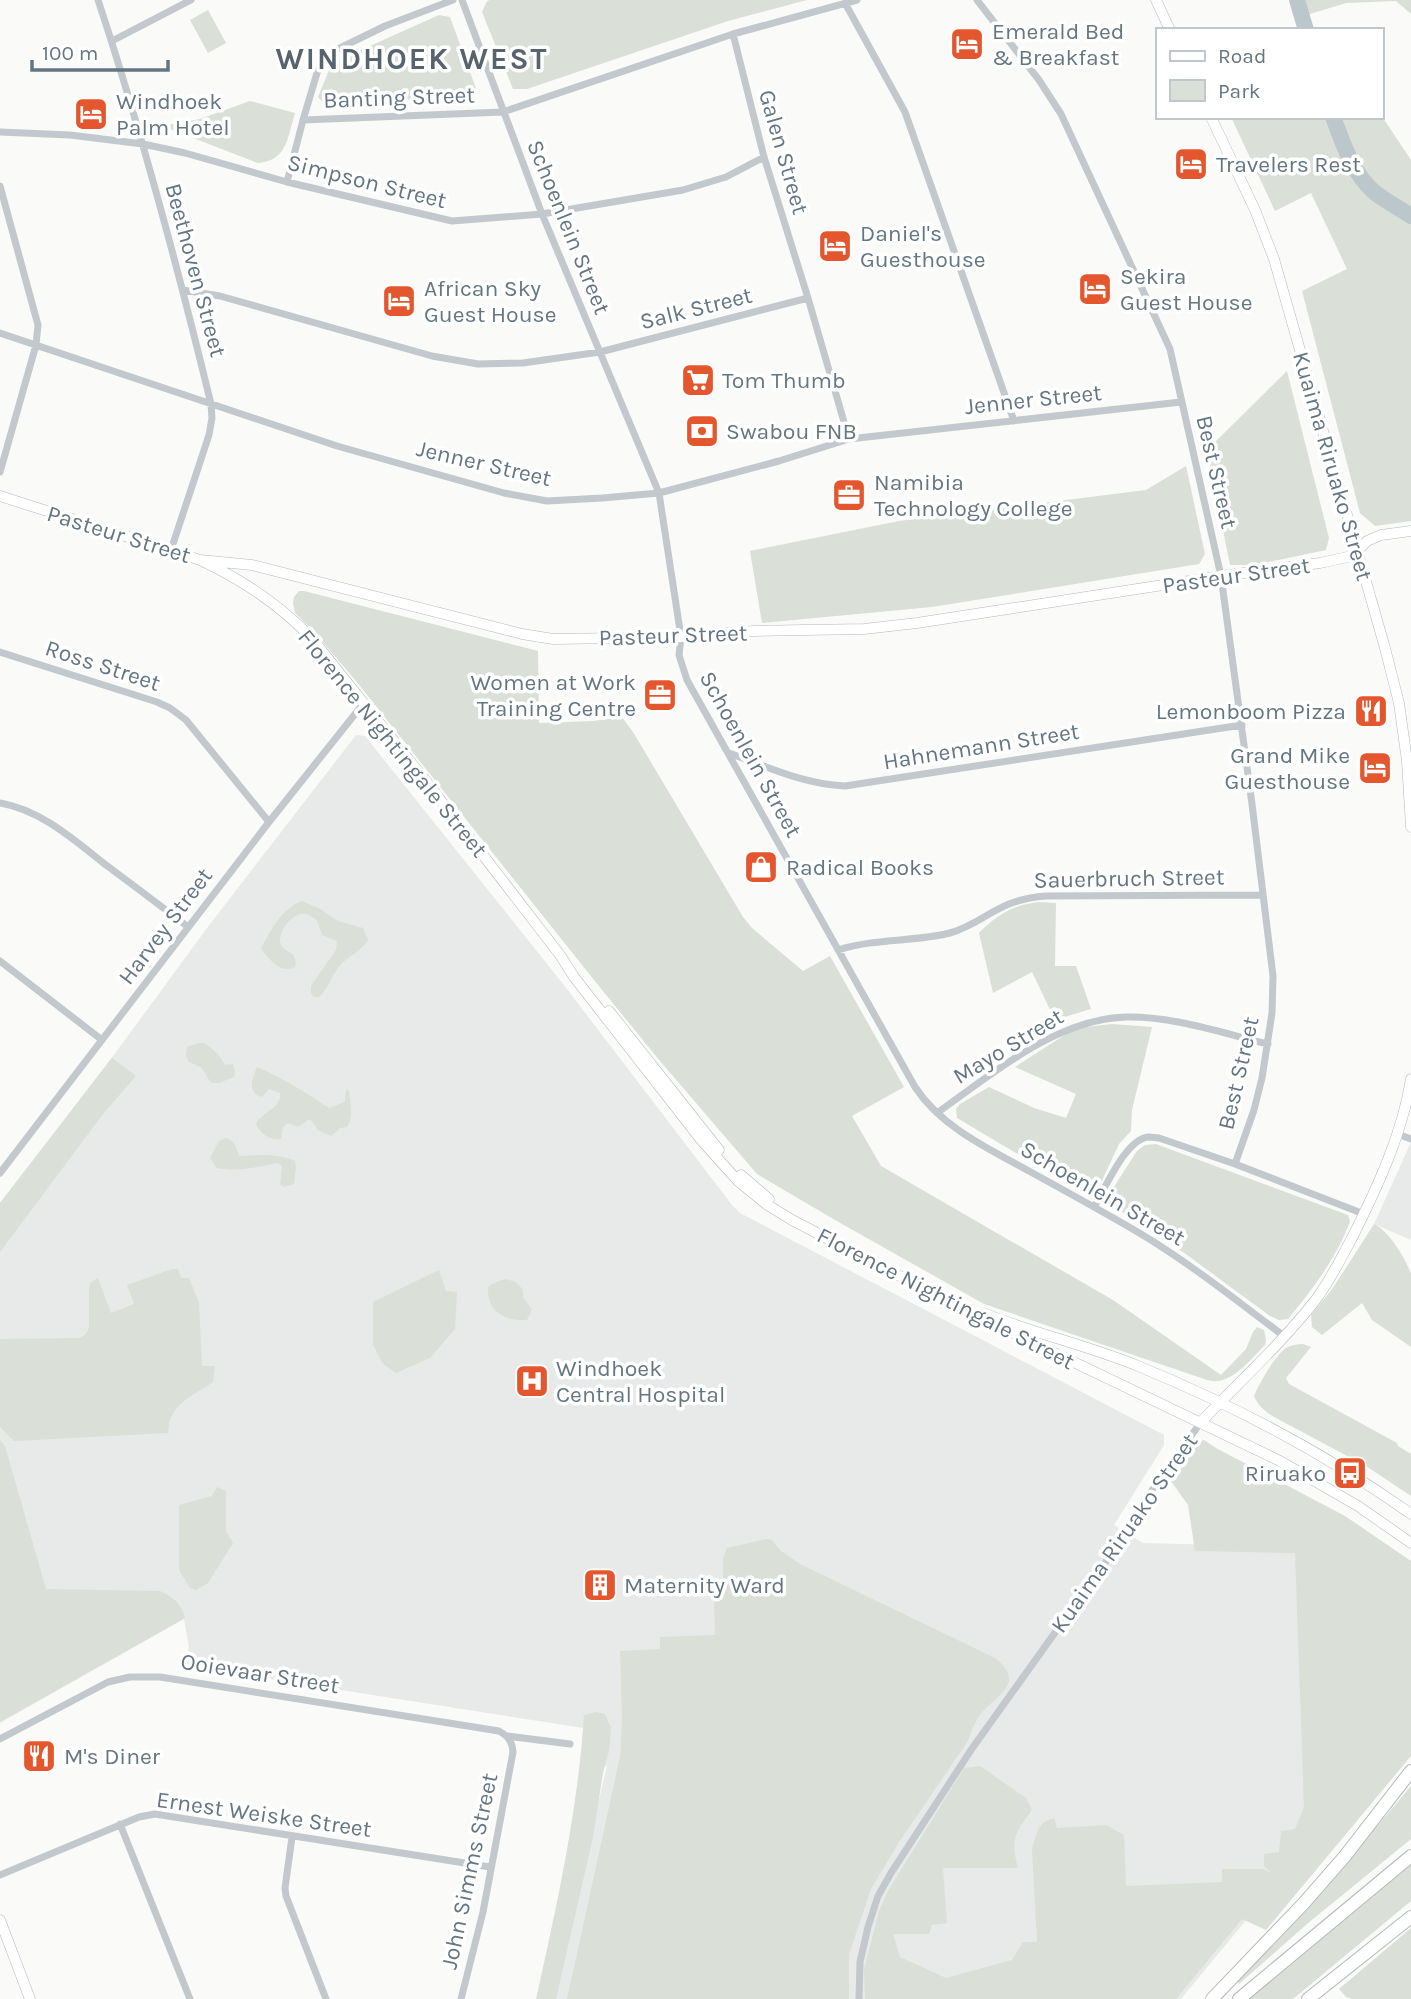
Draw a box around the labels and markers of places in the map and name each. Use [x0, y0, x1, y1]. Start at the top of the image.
place label: Emerald Bed & Breakfast [992, 18, 1125, 71]
hotel icon: Emerald Bed & Breakfast [948, 25, 986, 63]
place label: Windhoek Palm Hotel [116, 88, 230, 141]
hotel icon: Windhoek Palm Hotel [72, 95, 110, 133]
hotel icon: Travelers Rest [1172, 145, 1210, 183]
place label: Travelers Rest [1216, 151, 1361, 178]
place label: Daniel's Guesthouse [860, 220, 986, 273]
hotel icon: Daniel's Guesthouse [816, 227, 854, 265]
place label: Sekira Guest House [1120, 263, 1253, 316]
hotel icon: Sekira Guest House [1076, 270, 1114, 308]
place label: African Sky Guest House [424, 275, 557, 328]
hotel icon: African Sky Guest House [380, 282, 418, 320]
supermarket icon: Tom Thumb [679, 361, 717, 399]
place label: Tom Thumb [722, 367, 846, 394]
bank icon: Swabou FNB [683, 412, 721, 450]
place label: Swabou FNB [726, 418, 857, 445]
place label: Namibia Technology College [874, 469, 1072, 522]
office icon: Namibia Technology College [830, 476, 868, 514]
place label: Women at Work Training Centre [470, 669, 636, 722]
office icon: Women at Work Training Centre [641, 676, 679, 714]
restaurant icon: Lemonboom Pizza [1352, 692, 1390, 730]
place label: Lemonboom Pizza [1156, 698, 1346, 725]
place label: Grand Mike Guesthouse [1224, 742, 1350, 795]
hotel icon: Grand Mike Guesthouse [1356, 749, 1394, 787]
shop icon: Radical Books [742, 848, 780, 886]
place label: Radical Books [786, 854, 934, 881]
place label: Windhoek Central Hospital [556, 1355, 725, 1408]
hospital icon: Windhoek Central Hospital [513, 1362, 551, 1400]
bus stop icon: Riruako [1331, 1454, 1369, 1492]
place label: Riruako [1245, 1460, 1326, 1487]
building icon: Maternity Ward [581, 1566, 619, 1604]
place label: Maternity Ward [624, 1572, 785, 1599]
restaurant icon: M's Diner [20, 1737, 58, 1775]
place label: M's Diner [64, 1743, 161, 1770]

